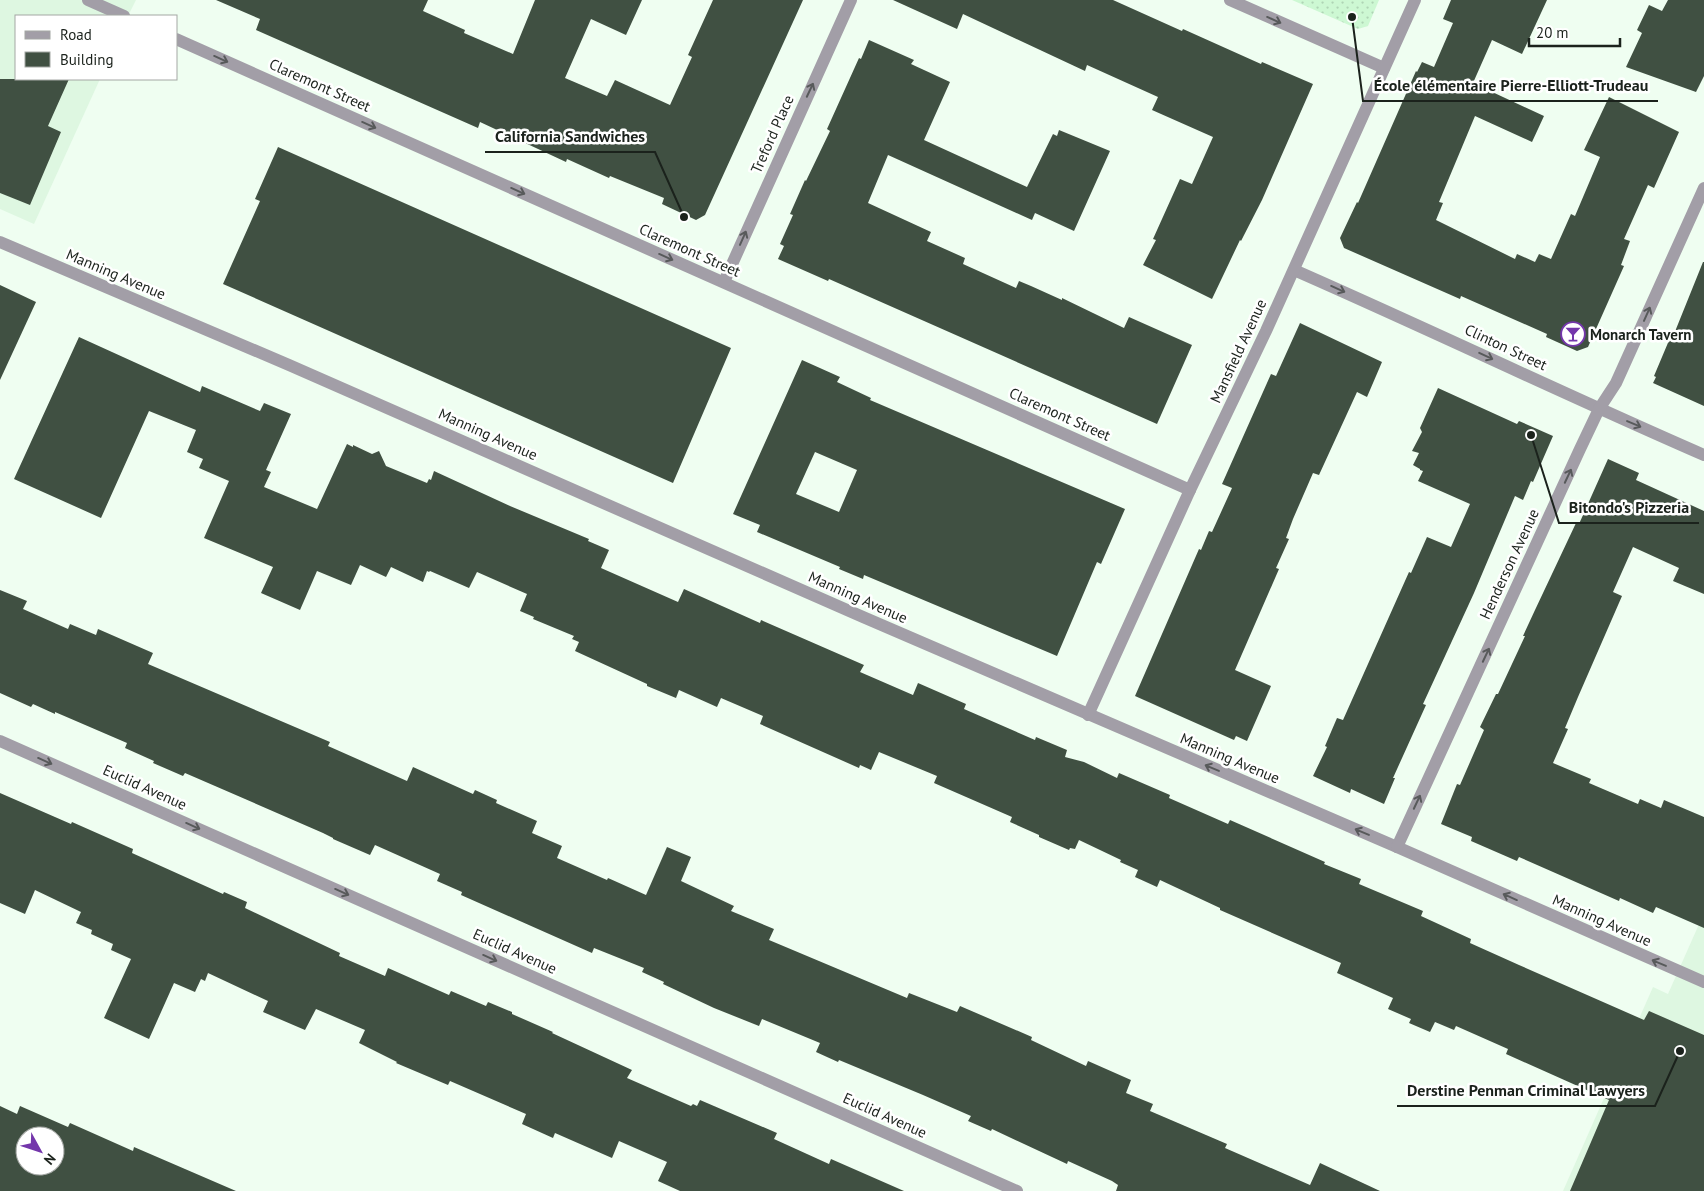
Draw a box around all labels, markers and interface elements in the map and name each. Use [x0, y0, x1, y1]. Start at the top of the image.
legend [15, 15, 178, 80]
one-way arrow [1266, 15, 1281, 25]
scale bar [1529, 15, 1620, 47]
text: 20 m [1536, 23, 1569, 42]
text: Road [60, 25, 92, 44]
text: Building [60, 50, 114, 69]
street label: Claremont Street [266, 54, 374, 116]
one-way arrow [213, 55, 228, 65]
callout: École élémentaire Pierre-Elliott-Trudeau [1363, 70, 1658, 101]
text: École élémentaire Pierre-Elliott-Trudeau [1374, 75, 1648, 95]
one-way arrow [806, 83, 816, 98]
street label: Treford Place [746, 92, 798, 176]
one-way arrow [361, 121, 376, 131]
callout: California Sandwiches [485, 121, 655, 152]
text: California Sandwiches [495, 126, 645, 146]
one-way arrow [510, 187, 525, 197]
street label: Claremont Street [636, 219, 744, 281]
one-way arrow [739, 231, 749, 246]
street label: Manning Avenue [63, 244, 169, 304]
one-way arrow [658, 253, 673, 262]
one-way arrow [1330, 285, 1345, 295]
street label: Mansfield Avenue [1206, 296, 1270, 406]
one-way arrow [1643, 307, 1653, 322]
street label: Clinton Street [1462, 320, 1550, 374]
bar icon: Monarch Tavern [1560, 321, 1586, 347]
place label: Monarch Tavern [1590, 325, 1691, 344]
one-way arrow [1478, 352, 1493, 361]
street label: Claremont Street [1006, 383, 1114, 445]
street label: Manning Avenue [436, 404, 540, 464]
one-way arrow [1626, 420, 1641, 430]
one-way arrow [1564, 469, 1573, 484]
callout: Bitondo's Pizzeria [1559, 492, 1699, 523]
text: Bitondo's Pizzeria [1569, 497, 1689, 517]
street label: Henderson Avenue [1475, 506, 1543, 622]
street label: Manning Avenue [806, 567, 910, 627]
one-way arrow [1481, 648, 1491, 663]
street label: Manning Avenue [1177, 728, 1283, 788]
one-way arrow [37, 756, 52, 766]
street label: Euclid Avenue [100, 760, 190, 814]
one-way arrow [1205, 763, 1220, 773]
one-way arrow [1413, 795, 1423, 810]
one-way arrow [185, 822, 200, 832]
one-way arrow [1355, 826, 1370, 836]
one-way arrow [334, 888, 349, 898]
street label: Manning Avenue [1550, 890, 1654, 950]
one-way arrow [1503, 892, 1518, 901]
street label: Euclid Avenue [470, 924, 560, 978]
one-way arrow [482, 953, 497, 963]
one-way arrow [1652, 957, 1667, 967]
callout: Derstine Penman Criminal Lawyers [1397, 1075, 1655, 1106]
text: Derstine Penman Criminal Lawyers [1407, 1080, 1645, 1100]
street label: Euclid Avenue [840, 1088, 930, 1142]
north arrow [15, 1126, 65, 1176]
text: N [40, 1150, 60, 1169]

